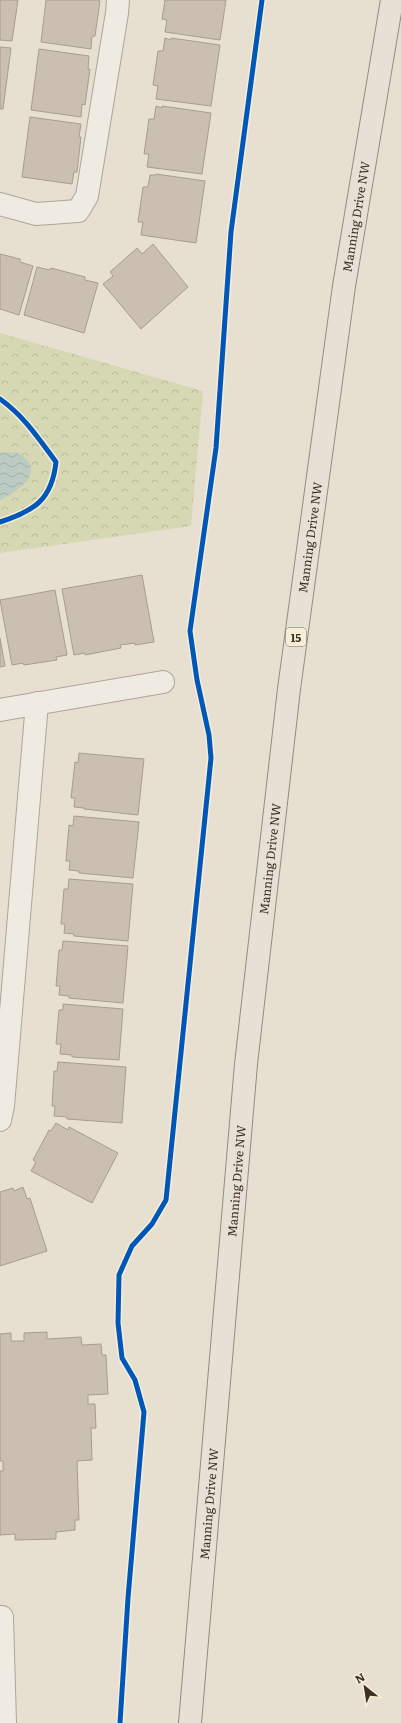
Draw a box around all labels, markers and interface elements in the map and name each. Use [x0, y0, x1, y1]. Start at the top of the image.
street label: Manning Drive NW [338, 160, 374, 273]
street label: Manning Drive NW [293, 480, 326, 594]
road number: 15 [286, 628, 306, 646]
street label: Manning Drive NW [254, 802, 285, 915]
street label: Manning Drive NW [222, 1124, 250, 1238]
street label: Manning Drive NW [195, 1447, 222, 1560]
north arrow [345, 1667, 385, 1707]
text: N [352, 1668, 367, 1687]

